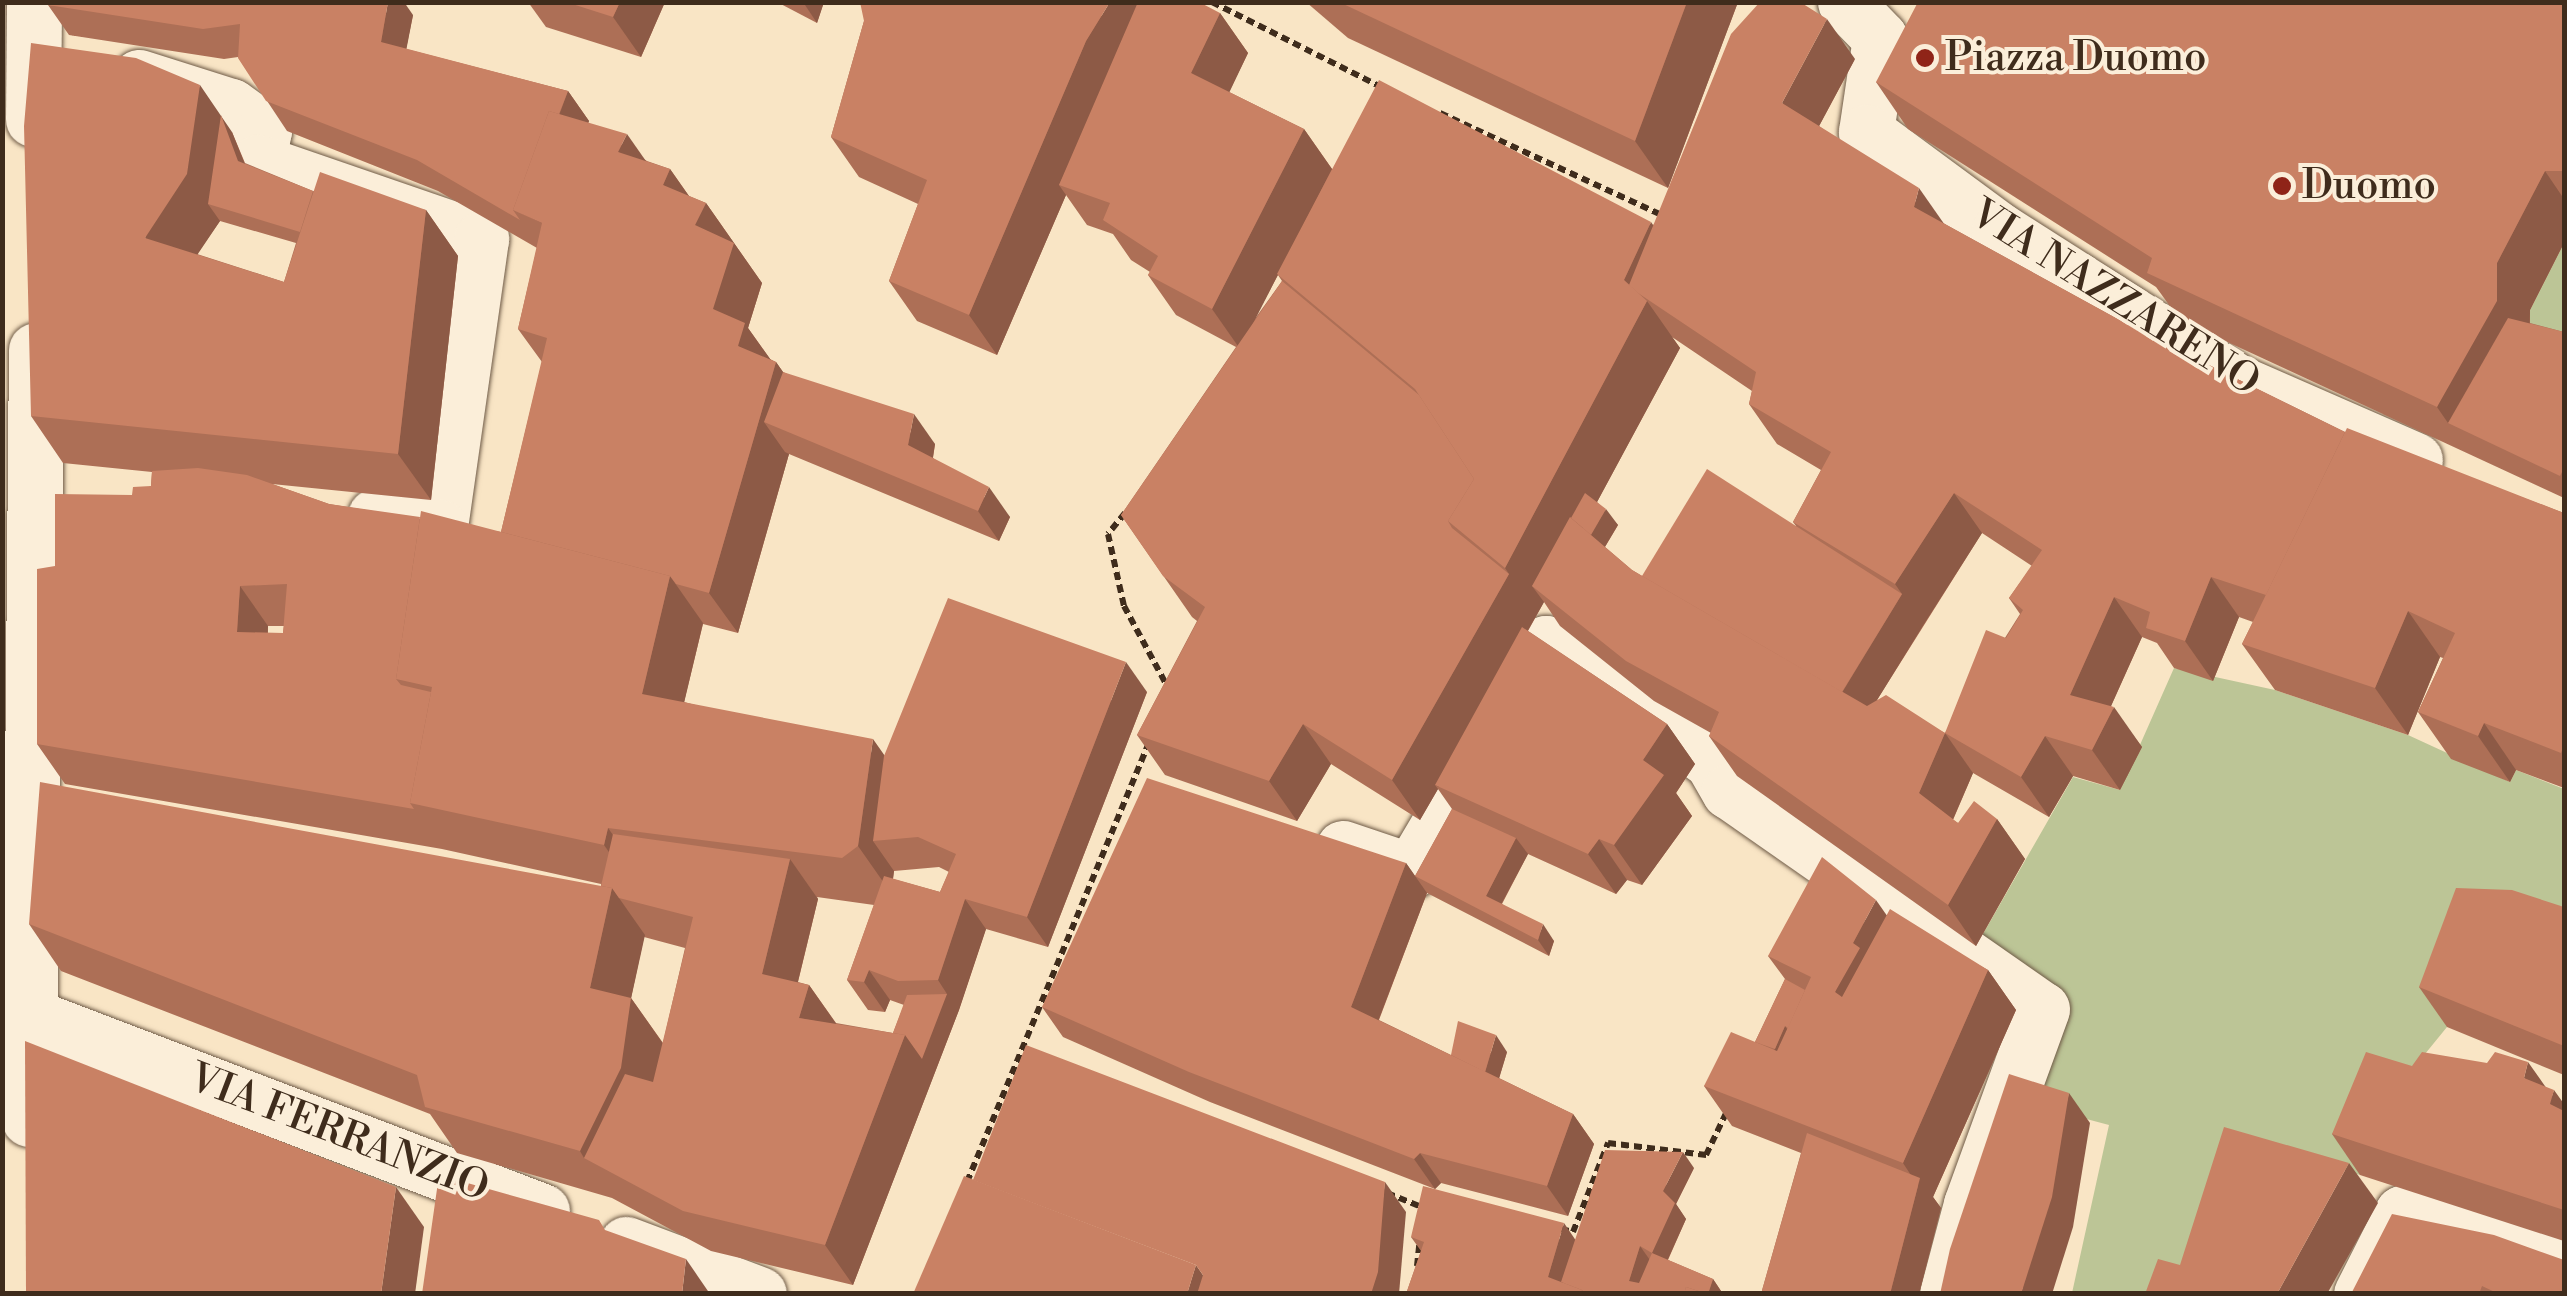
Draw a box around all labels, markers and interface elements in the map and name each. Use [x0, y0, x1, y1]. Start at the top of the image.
place label: Piazza Duomo [1945, 34, 2207, 82]
marker: Piazza Duomo [1914, 47, 1936, 69]
place label: Duomo [2302, 162, 2436, 210]
marker: Duomo [2271, 175, 2293, 197]
street label: VIA NAZZARENO [1962, 190, 2268, 406]
street label: VIA FERRANZIO [183, 1054, 495, 1212]

